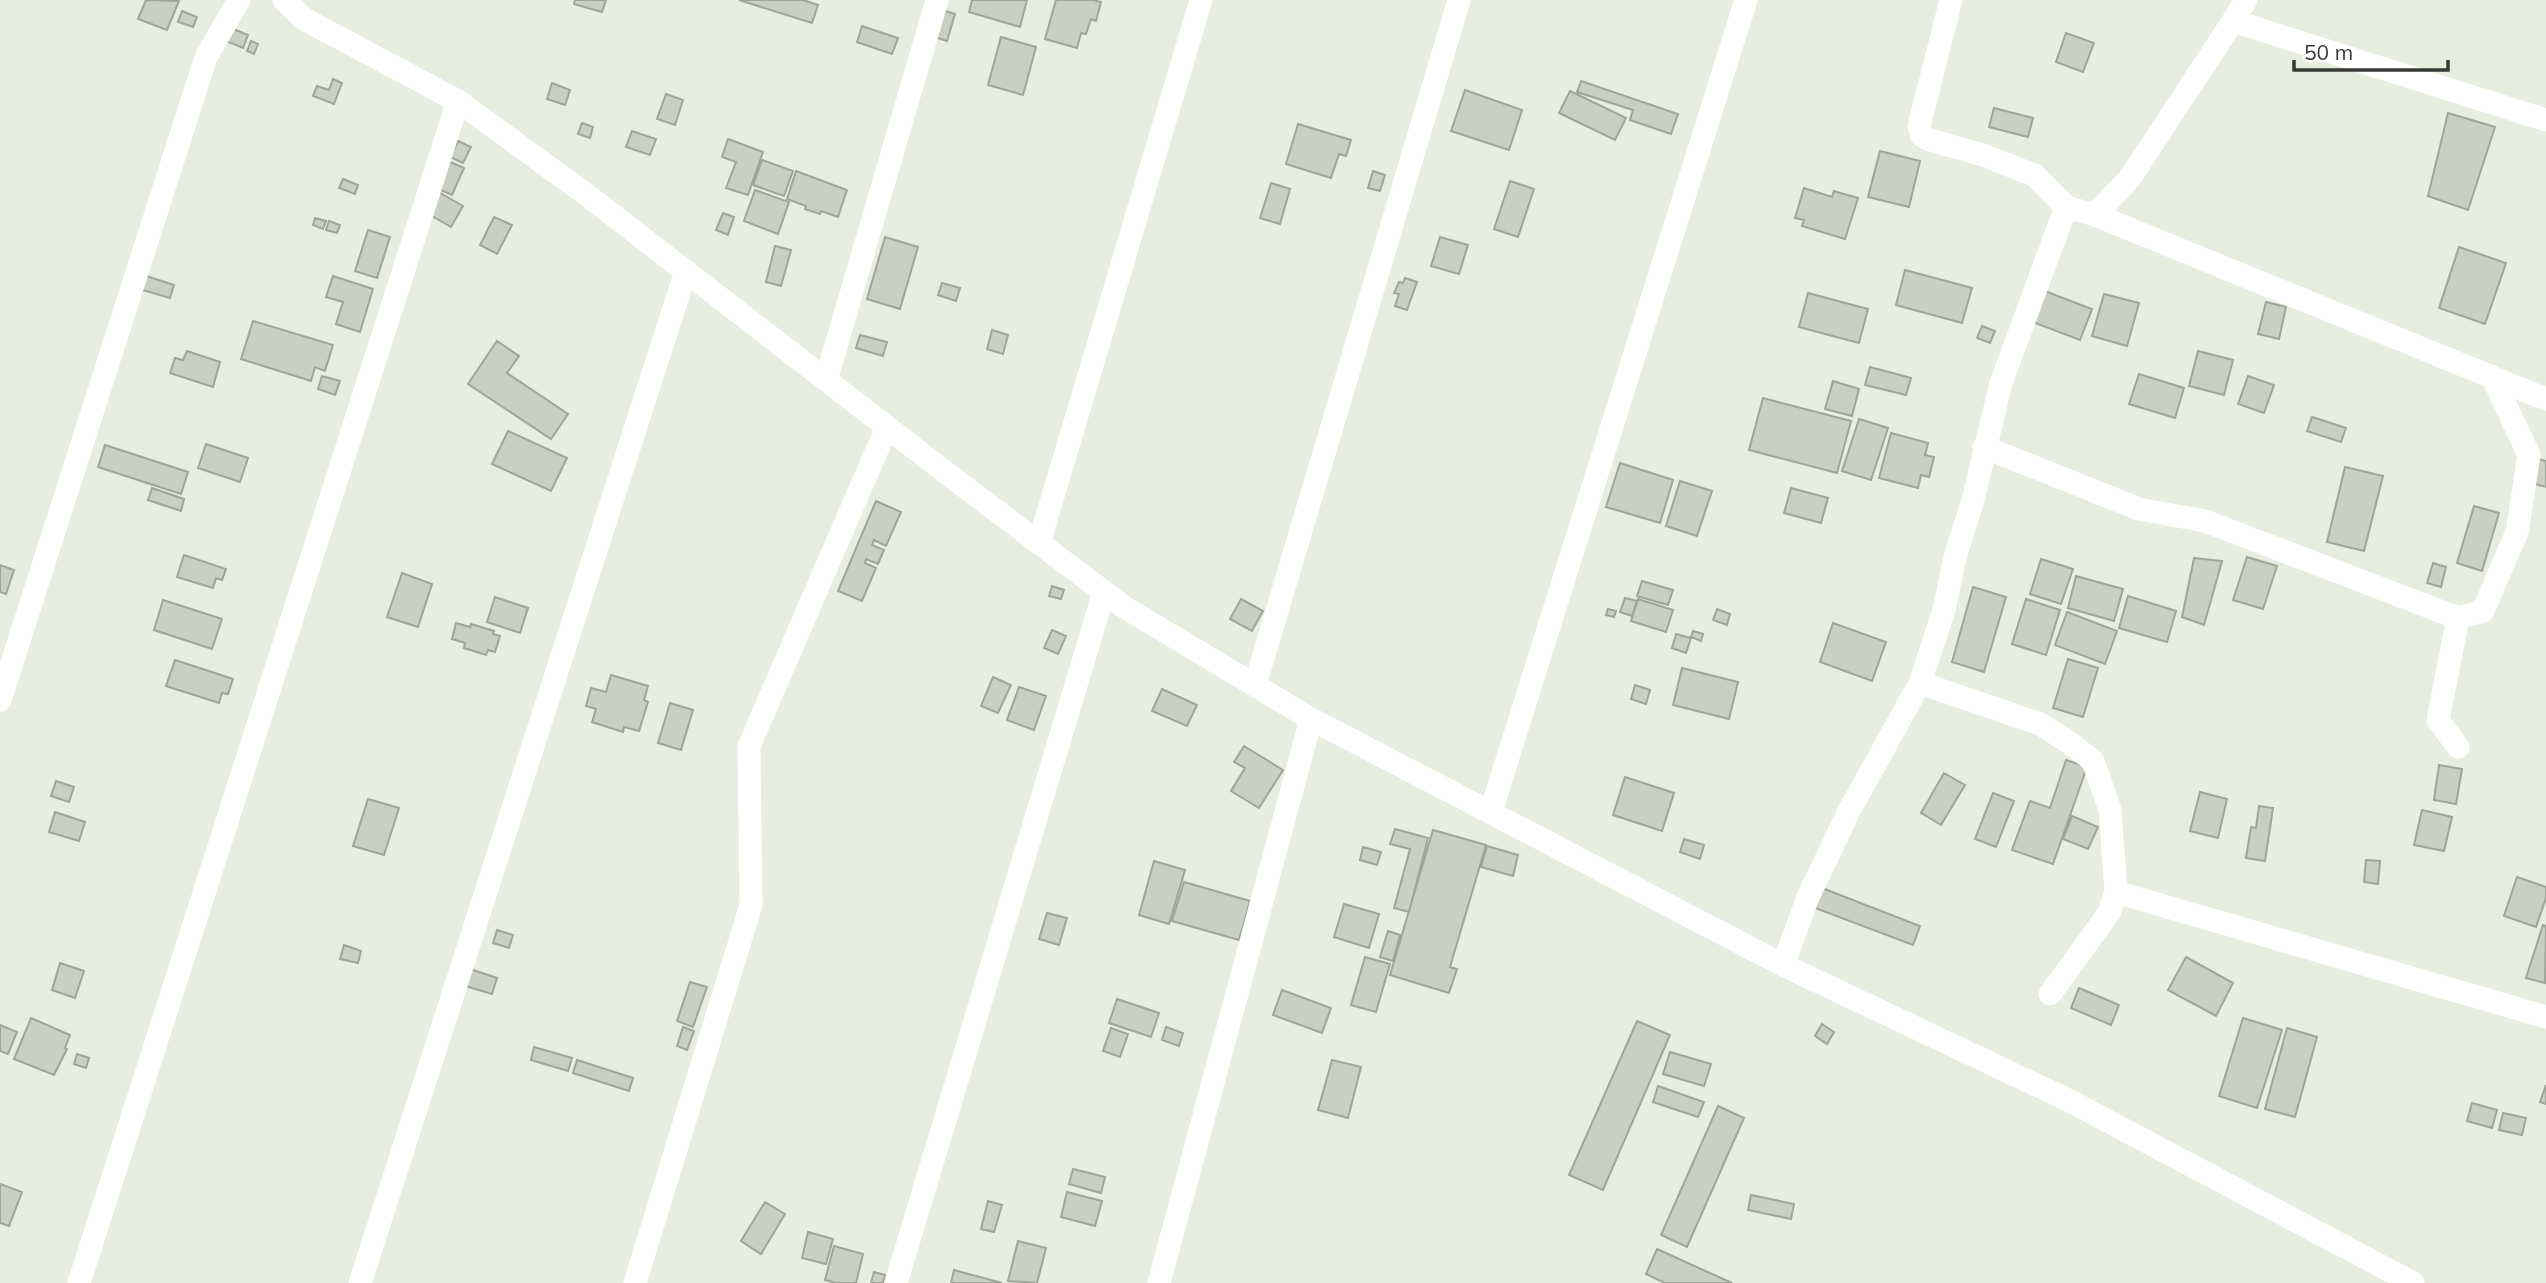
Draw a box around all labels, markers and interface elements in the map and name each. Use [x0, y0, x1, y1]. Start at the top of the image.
scale bar [2294, 28, 2448, 72]
text: 50 m [2304, 39, 2353, 65]

